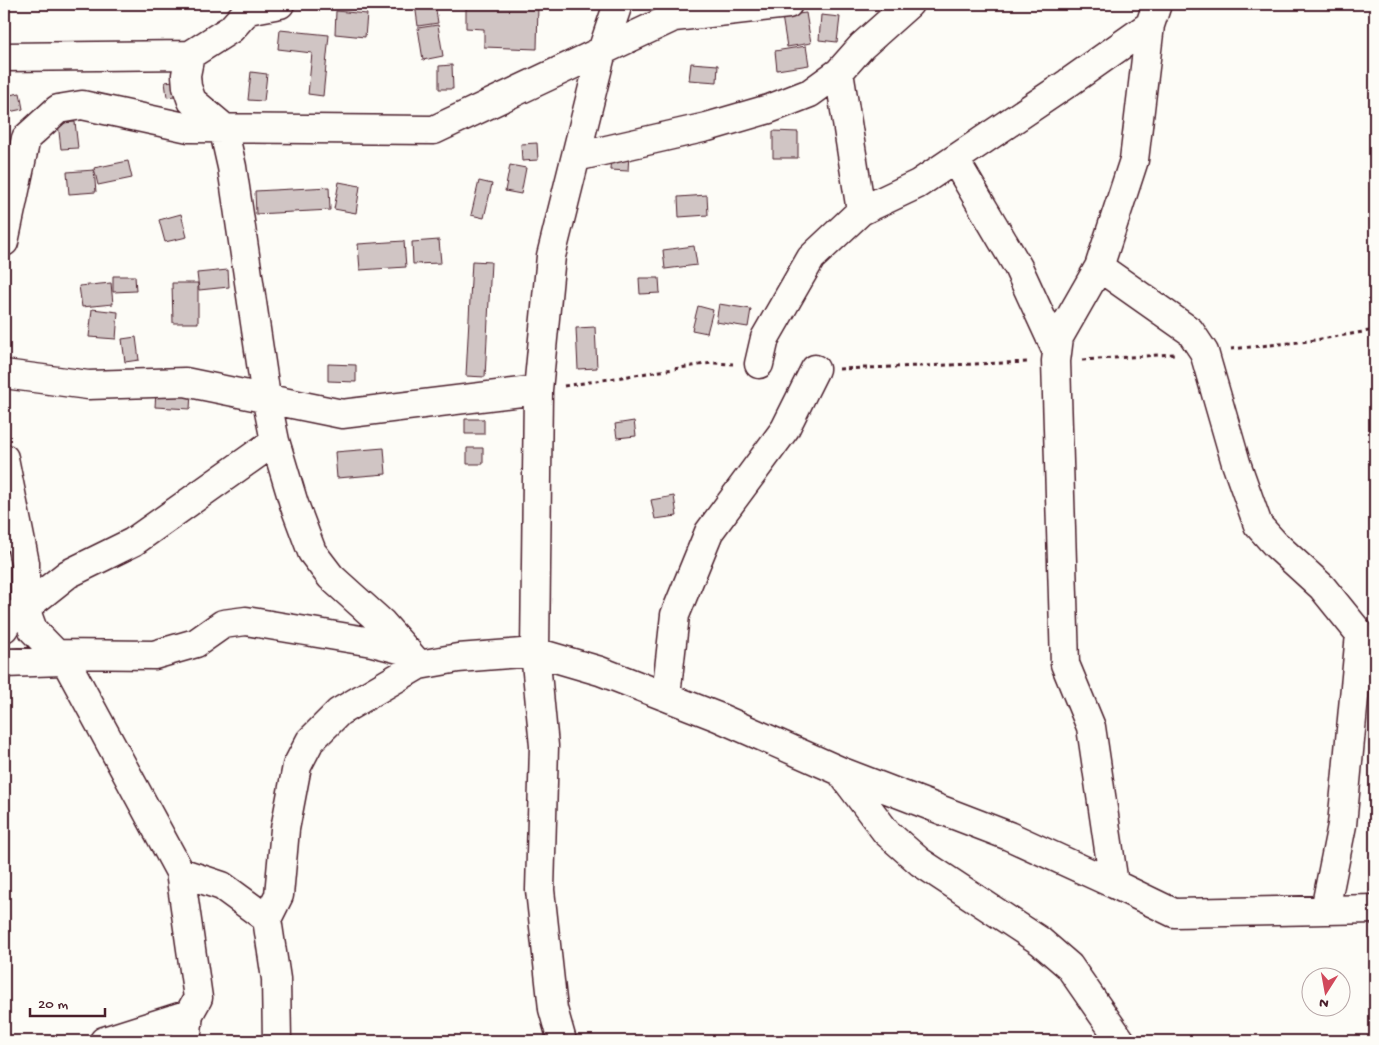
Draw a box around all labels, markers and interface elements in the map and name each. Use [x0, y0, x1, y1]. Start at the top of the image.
north arrow [1302, 968, 1352, 1018]
scale bar [30, 985, 105, 1017]
text: N [1318, 993, 1330, 1012]
text: 20 m [38, 996, 68, 1014]

